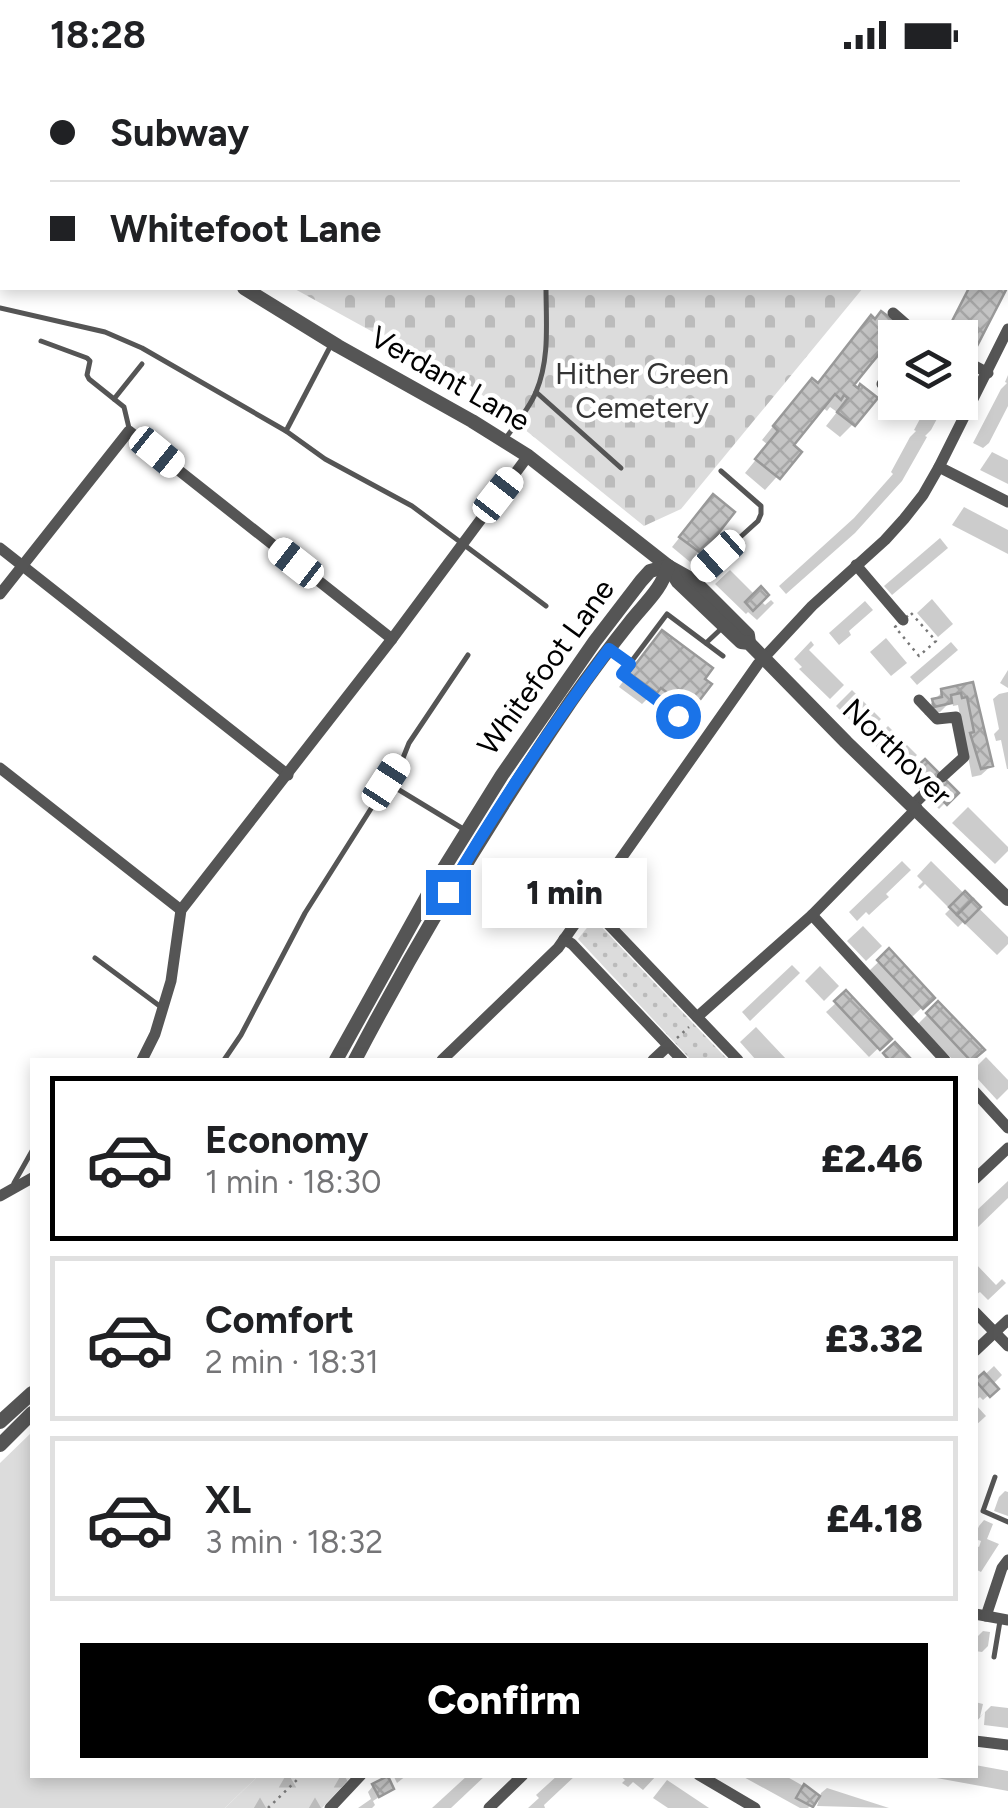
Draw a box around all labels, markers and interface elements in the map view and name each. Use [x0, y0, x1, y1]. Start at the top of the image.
text: 18:28 [50, 12, 146, 58]
text: Subway [110, 110, 249, 156]
text: Whitefoot Lane [110, 206, 381, 252]
street label: Verdant Lane [364, 318, 537, 439]
map controls [878, 320, 978, 420]
button: layers [878, 320, 978, 420]
park label: Hither Green Cemetery [555, 355, 729, 426]
car [124, 421, 190, 483]
car [468, 462, 528, 528]
car [686, 525, 750, 587]
car [263, 533, 329, 593]
street label: Whitefoot Lane [469, 571, 622, 762]
street label: Northover [835, 691, 960, 813]
route start [656, 694, 701, 739]
car [357, 749, 415, 815]
callout: 1 min [483, 857, 648, 927]
route end [426, 870, 471, 915]
text: 1 min [526, 874, 603, 912]
icon: car [85, 1114, 175, 1204]
text: Economy [205, 1117, 368, 1163]
text: £2.46 [821, 1136, 923, 1182]
text: 1 min · 18:30 [205, 1163, 381, 1201]
icon: car [85, 1294, 175, 1384]
text: Comfort [205, 1297, 354, 1343]
text: £3.32 [825, 1316, 923, 1362]
text: 2 min · 18:31 [205, 1343, 379, 1381]
icon: car [85, 1474, 175, 1564]
text: XL [205, 1477, 251, 1523]
text: £4.18 [826, 1496, 923, 1542]
text: 3 min · 18:32 [205, 1523, 383, 1561]
button: Confirm [80, 1643, 928, 1758]

